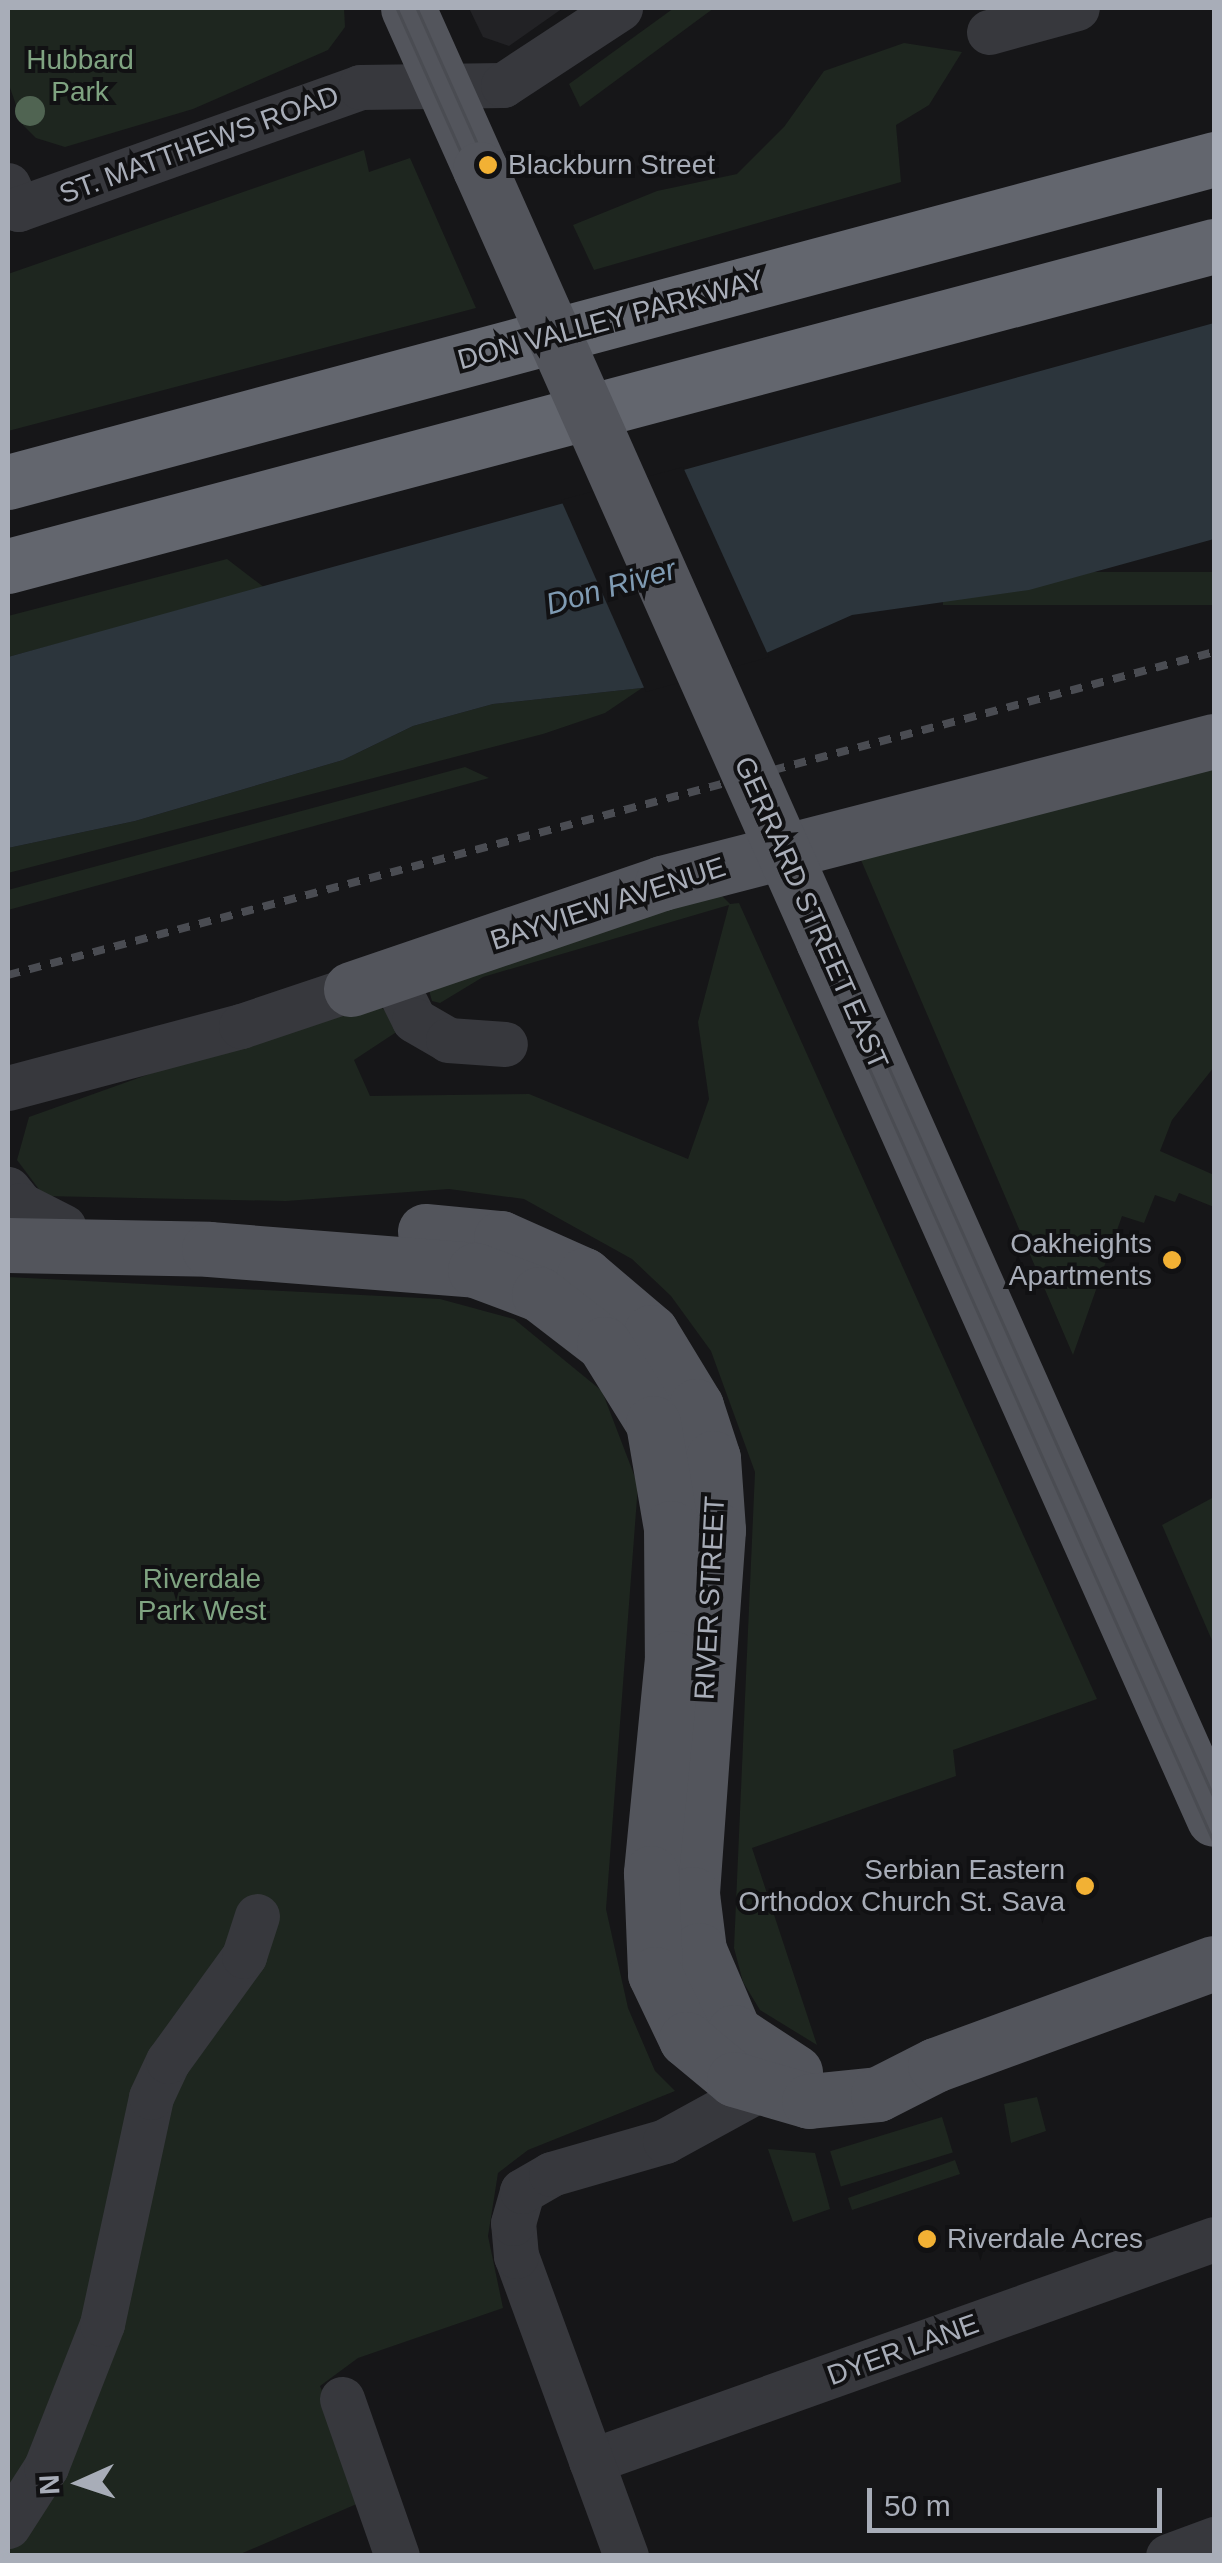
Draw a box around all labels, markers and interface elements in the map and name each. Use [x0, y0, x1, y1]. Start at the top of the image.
park label: Hubbard Park [26, 43, 134, 109]
street label: ST. MATTHEWS ROAD [55, 79, 343, 211]
place label: Blackburn Street [508, 148, 715, 182]
marker: Blackburn Street [477, 154, 499, 176]
street label: DON VALLEY PARKWAY [454, 263, 768, 377]
water label: Don River [542, 551, 680, 623]
street label: GERRARD STREET EAST [727, 751, 895, 1075]
street label: BAYVIEW AVENUE [486, 850, 730, 958]
place label: Oakheights Apartments [1009, 1227, 1152, 1293]
marker: Oakheights Apartments [1161, 1249, 1183, 1271]
street label: RIVER STREET [688, 1495, 732, 1701]
park label: Riverdale Park West [138, 1562, 266, 1628]
place label: Serbian Eastern Orthodox Church St. Sava [738, 1853, 1065, 1919]
marker: Serbian Eastern Orthodox Church St. Sava [1074, 1875, 1096, 1897]
place label: Riverdale Acres [947, 2222, 1145, 2256]
marker: Riverdale Acres [916, 2228, 938, 2250]
street label: DYER LANE [823, 2307, 983, 2393]
north arrow [30, 2433, 130, 2533]
scale bar [872, 2468, 1167, 2530]
text: N [34, 2474, 66, 2496]
text: 50 m [884, 2489, 951, 2522]

